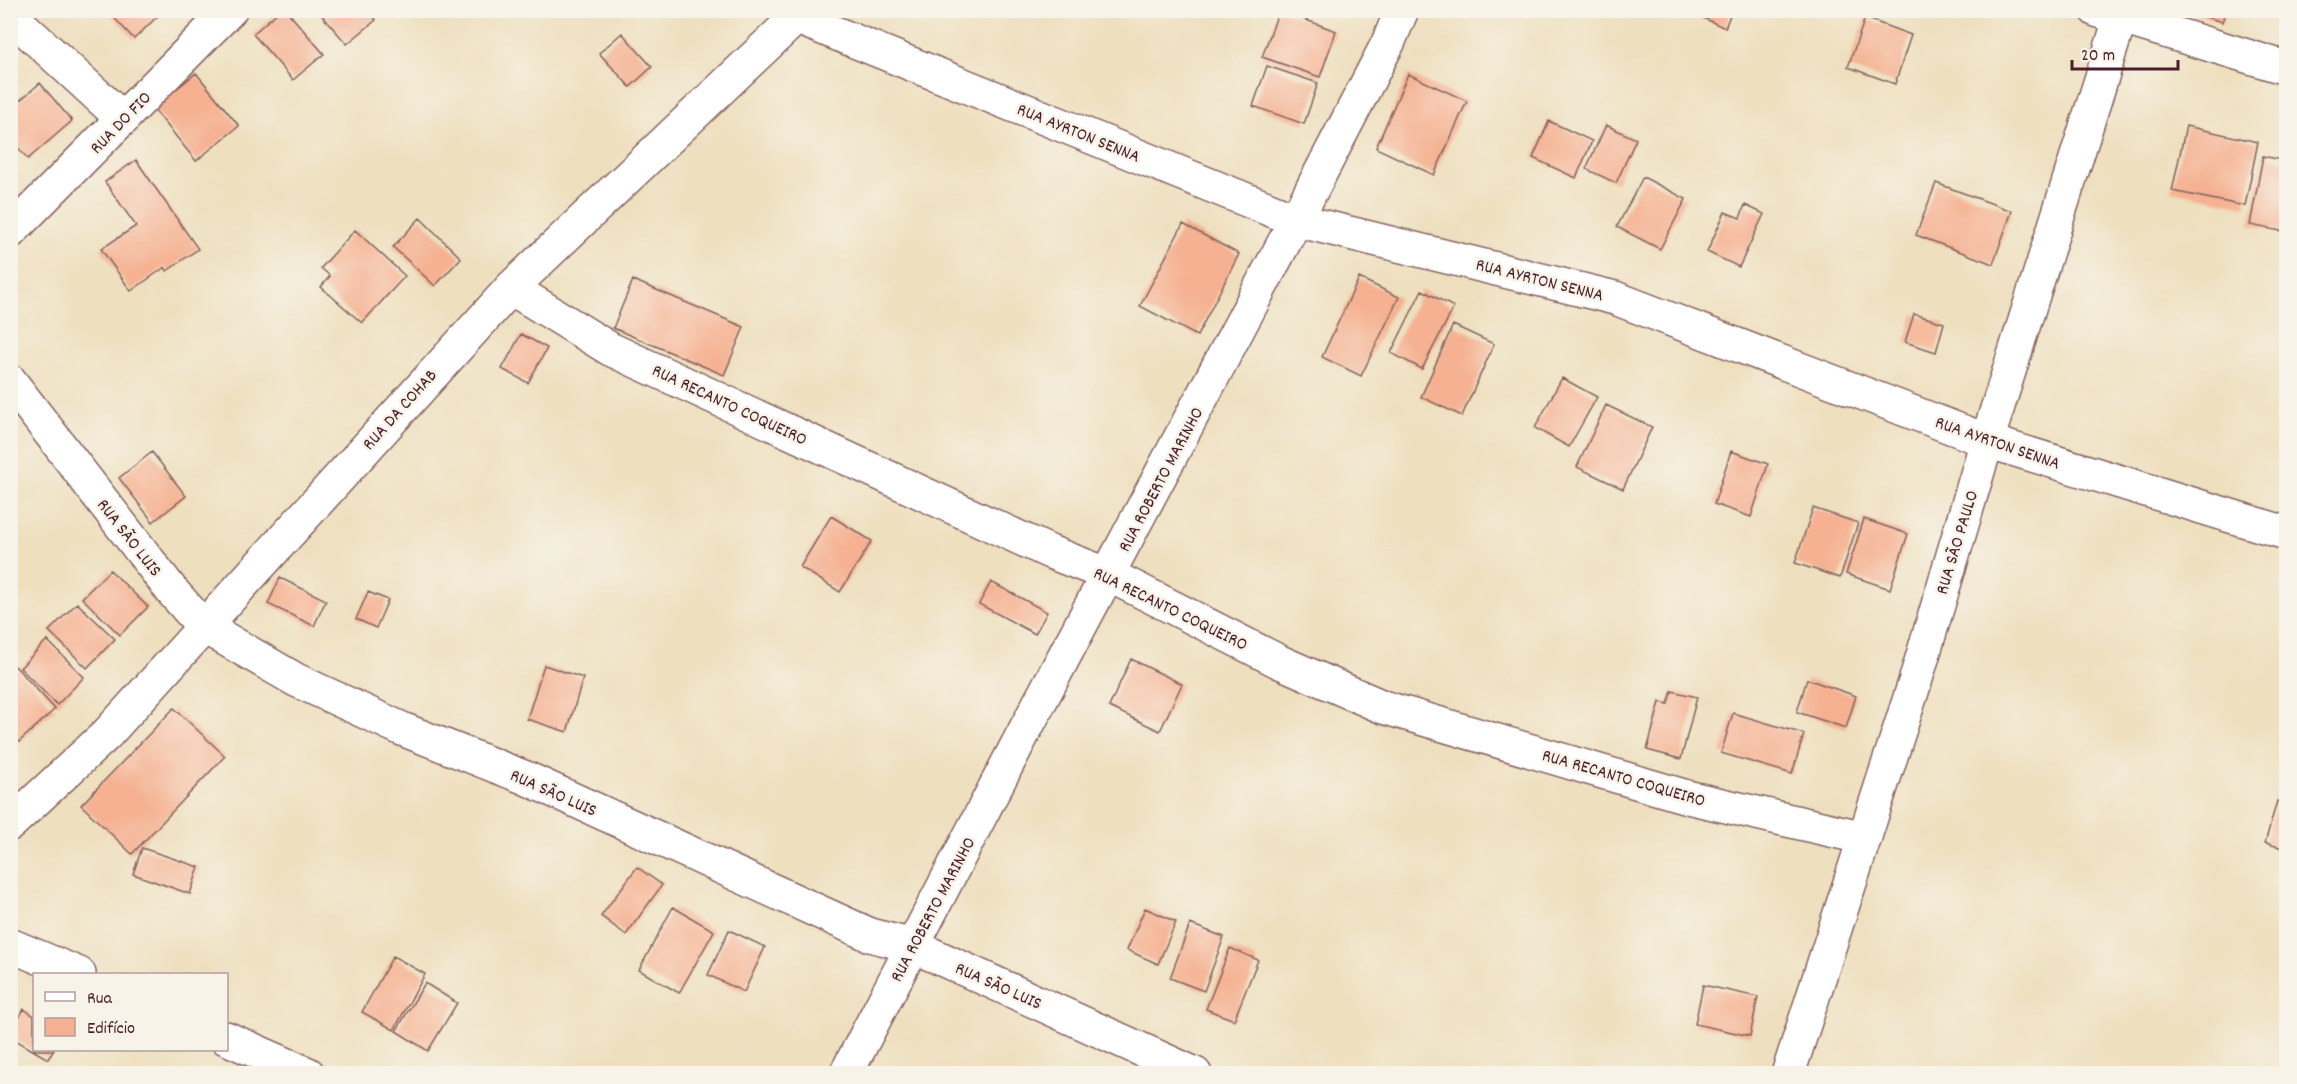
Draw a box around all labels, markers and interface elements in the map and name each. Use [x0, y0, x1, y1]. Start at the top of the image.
scale bar [2072, 33, 2178, 71]
text: 20 m [2081, 44, 2115, 69]
street label: RUA DO FIO [85, 87, 158, 161]
street label: RUA AYRTON SENNA [1013, 98, 1144, 170]
street label: RUA AYRTON SENNA [1473, 253, 1606, 309]
street label: RUA RECANTO COQUEIRO [647, 359, 811, 453]
street label: RUA DA COHAB [358, 365, 444, 457]
street label: RUA ROBERTO MARINHO [1113, 403, 1211, 557]
street label: RUA AYRTON SENNA [1931, 411, 2063, 478]
street label: RUA SÃO PAULO [1931, 488, 1986, 598]
street label: RUA SÃO LUIS [90, 494, 166, 583]
street label: RUA RECANTO COQUEIRO [1089, 562, 1251, 658]
street label: RUA RECANTO COQUEIRO [1539, 744, 1708, 815]
street label: RUA SÃO LUIS [506, 764, 600, 825]
street label: RUA ROBERTO MARINHO [885, 833, 983, 987]
street label: RUA SÃO LUIS [951, 957, 1045, 1018]
legend [33, 973, 228, 1051]
text: Rua [87, 987, 113, 1012]
text: Edifício [87, 1017, 135, 1042]

